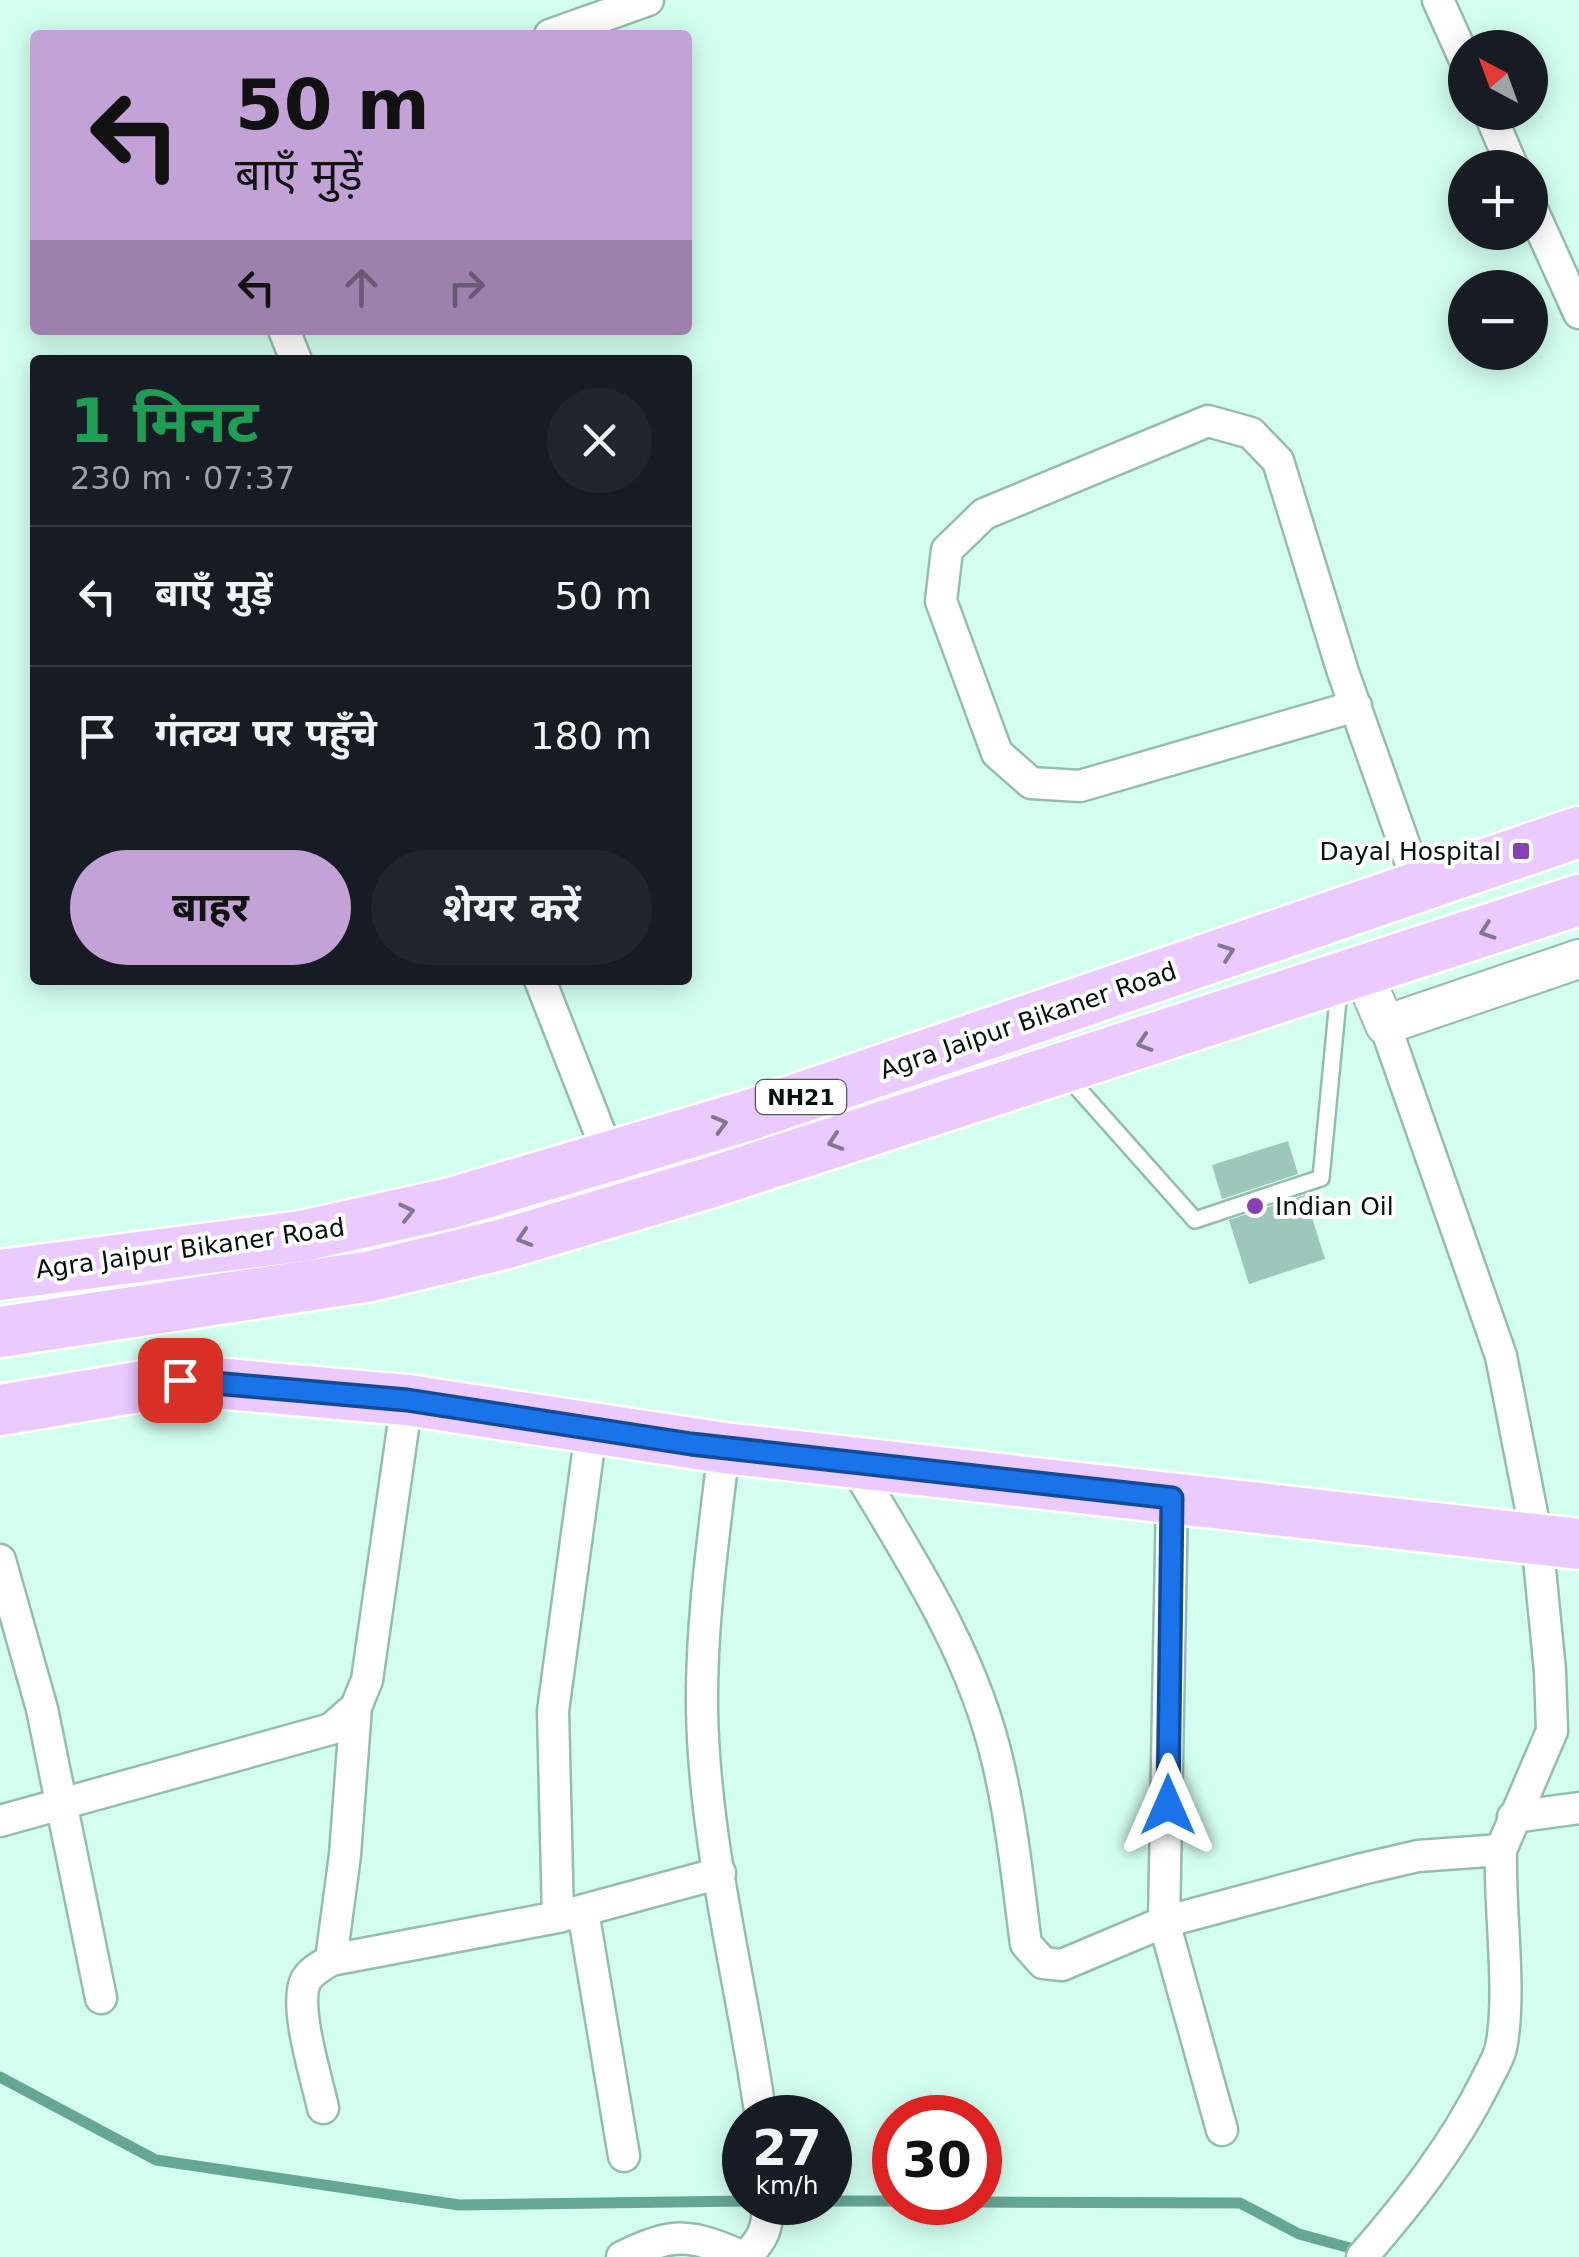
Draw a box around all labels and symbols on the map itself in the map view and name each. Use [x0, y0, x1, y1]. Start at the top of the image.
north arrow [1448, 30, 1548, 130]
place label: Dayal Hospital [1319, 837, 1501, 866]
marker: Dayal Hospital [1510, 840, 1532, 862]
one-way arrow [1479, 920, 1496, 940]
one-way arrow [1217, 943, 1234, 963]
street label: Agra Jaipur Bikaner Road [876, 956, 1180, 1085]
one-way arrow [1137, 1031, 1154, 1052]
road number: NH21 [756, 1080, 846, 1114]
one-way arrow [711, 1115, 728, 1136]
one-way arrow [827, 1131, 844, 1151]
place label: Indian Oil [1275, 1192, 1394, 1221]
marker: Indian Oil [1244, 1195, 1266, 1217]
one-way arrow [398, 1203, 415, 1224]
street label: Agra Jaipur Bikaner Road [34, 1212, 346, 1285]
one-way arrow [517, 1226, 534, 1247]
pin [138, 1338, 223, 1423]
position arrow [1116, 1753, 1220, 1857]
speed limit sign: 30 [872, 2095, 1002, 2225]

